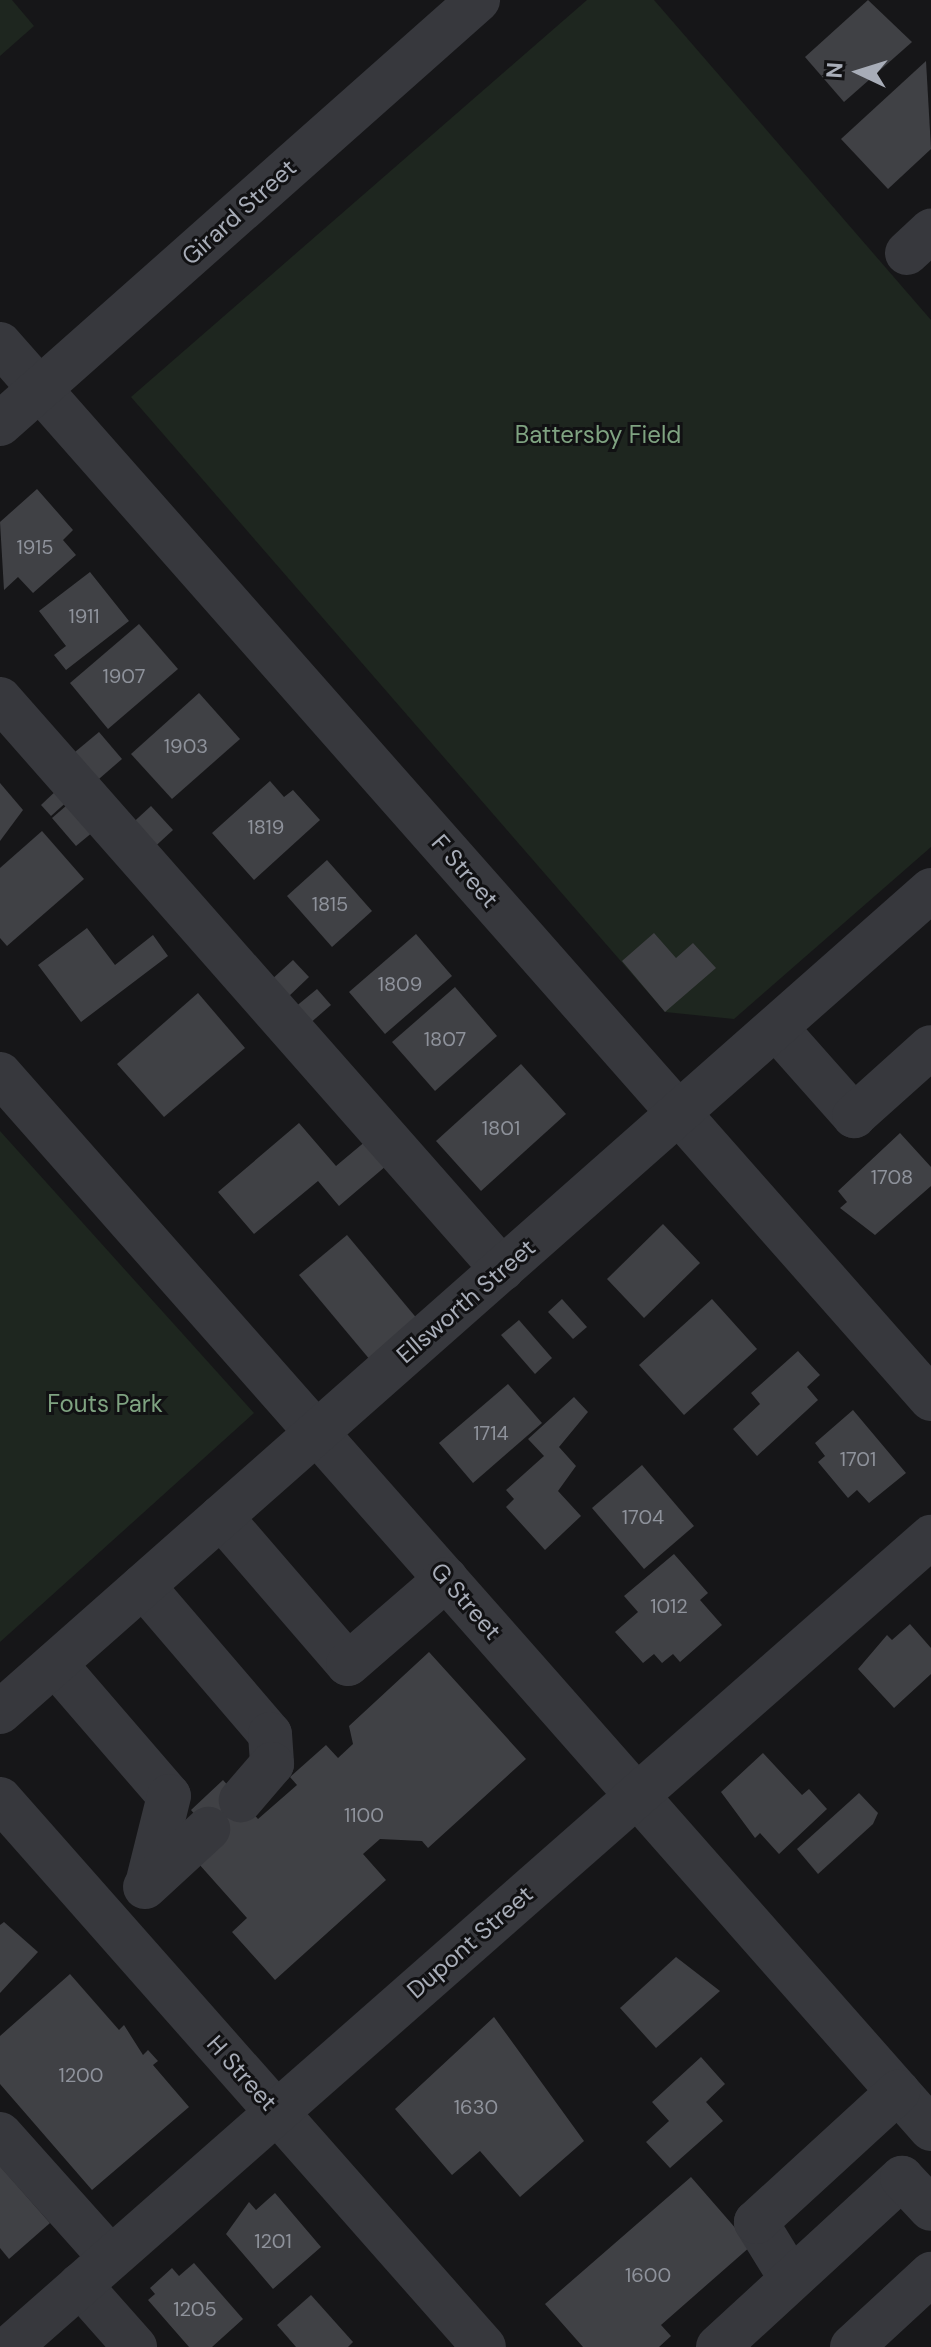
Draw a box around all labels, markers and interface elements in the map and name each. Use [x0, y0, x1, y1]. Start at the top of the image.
north arrow [819, 32, 899, 112]
text: N [820, 61, 850, 79]
street label: Girard Street [176, 153, 302, 271]
park label: Battersby Field [515, 421, 681, 449]
house number: 1915 [17, 535, 53, 559]
house number: 1911 [69, 604, 99, 628]
house number: 1907 [103, 664, 145, 688]
house number: 1903 [164, 734, 208, 758]
house number: 1819 [248, 815, 284, 839]
street label: F Street [426, 829, 504, 913]
house number: 1815 [312, 892, 348, 916]
house number: 1809 [378, 972, 422, 996]
house number: 1807 [424, 1027, 466, 1051]
house number: 1801 [482, 1116, 520, 1140]
house number: 1708 [871, 1165, 913, 1189]
street label: Ellsworth Street [391, 1233, 541, 1369]
park label: Fouts Park [47, 1390, 163, 1418]
house number: 1714 [473, 1421, 509, 1445]
house number: 1701 [840, 1447, 876, 1471]
house number: 1704 [622, 1505, 664, 1529]
street label: G Street [425, 1557, 507, 1645]
house number: 1012 [650, 1594, 688, 1618]
house number: 1100 [344, 1803, 384, 1827]
street label: Dupont Street [401, 1880, 539, 2004]
street label: H Street [201, 2030, 283, 2116]
house number: 1200 [59, 2063, 103, 2087]
house number: 1630 [454, 2095, 498, 2119]
house number: 1201 [254, 2229, 292, 2253]
house number: 1600 [625, 2263, 671, 2287]
house number: 1205 [173, 2297, 217, 2321]

